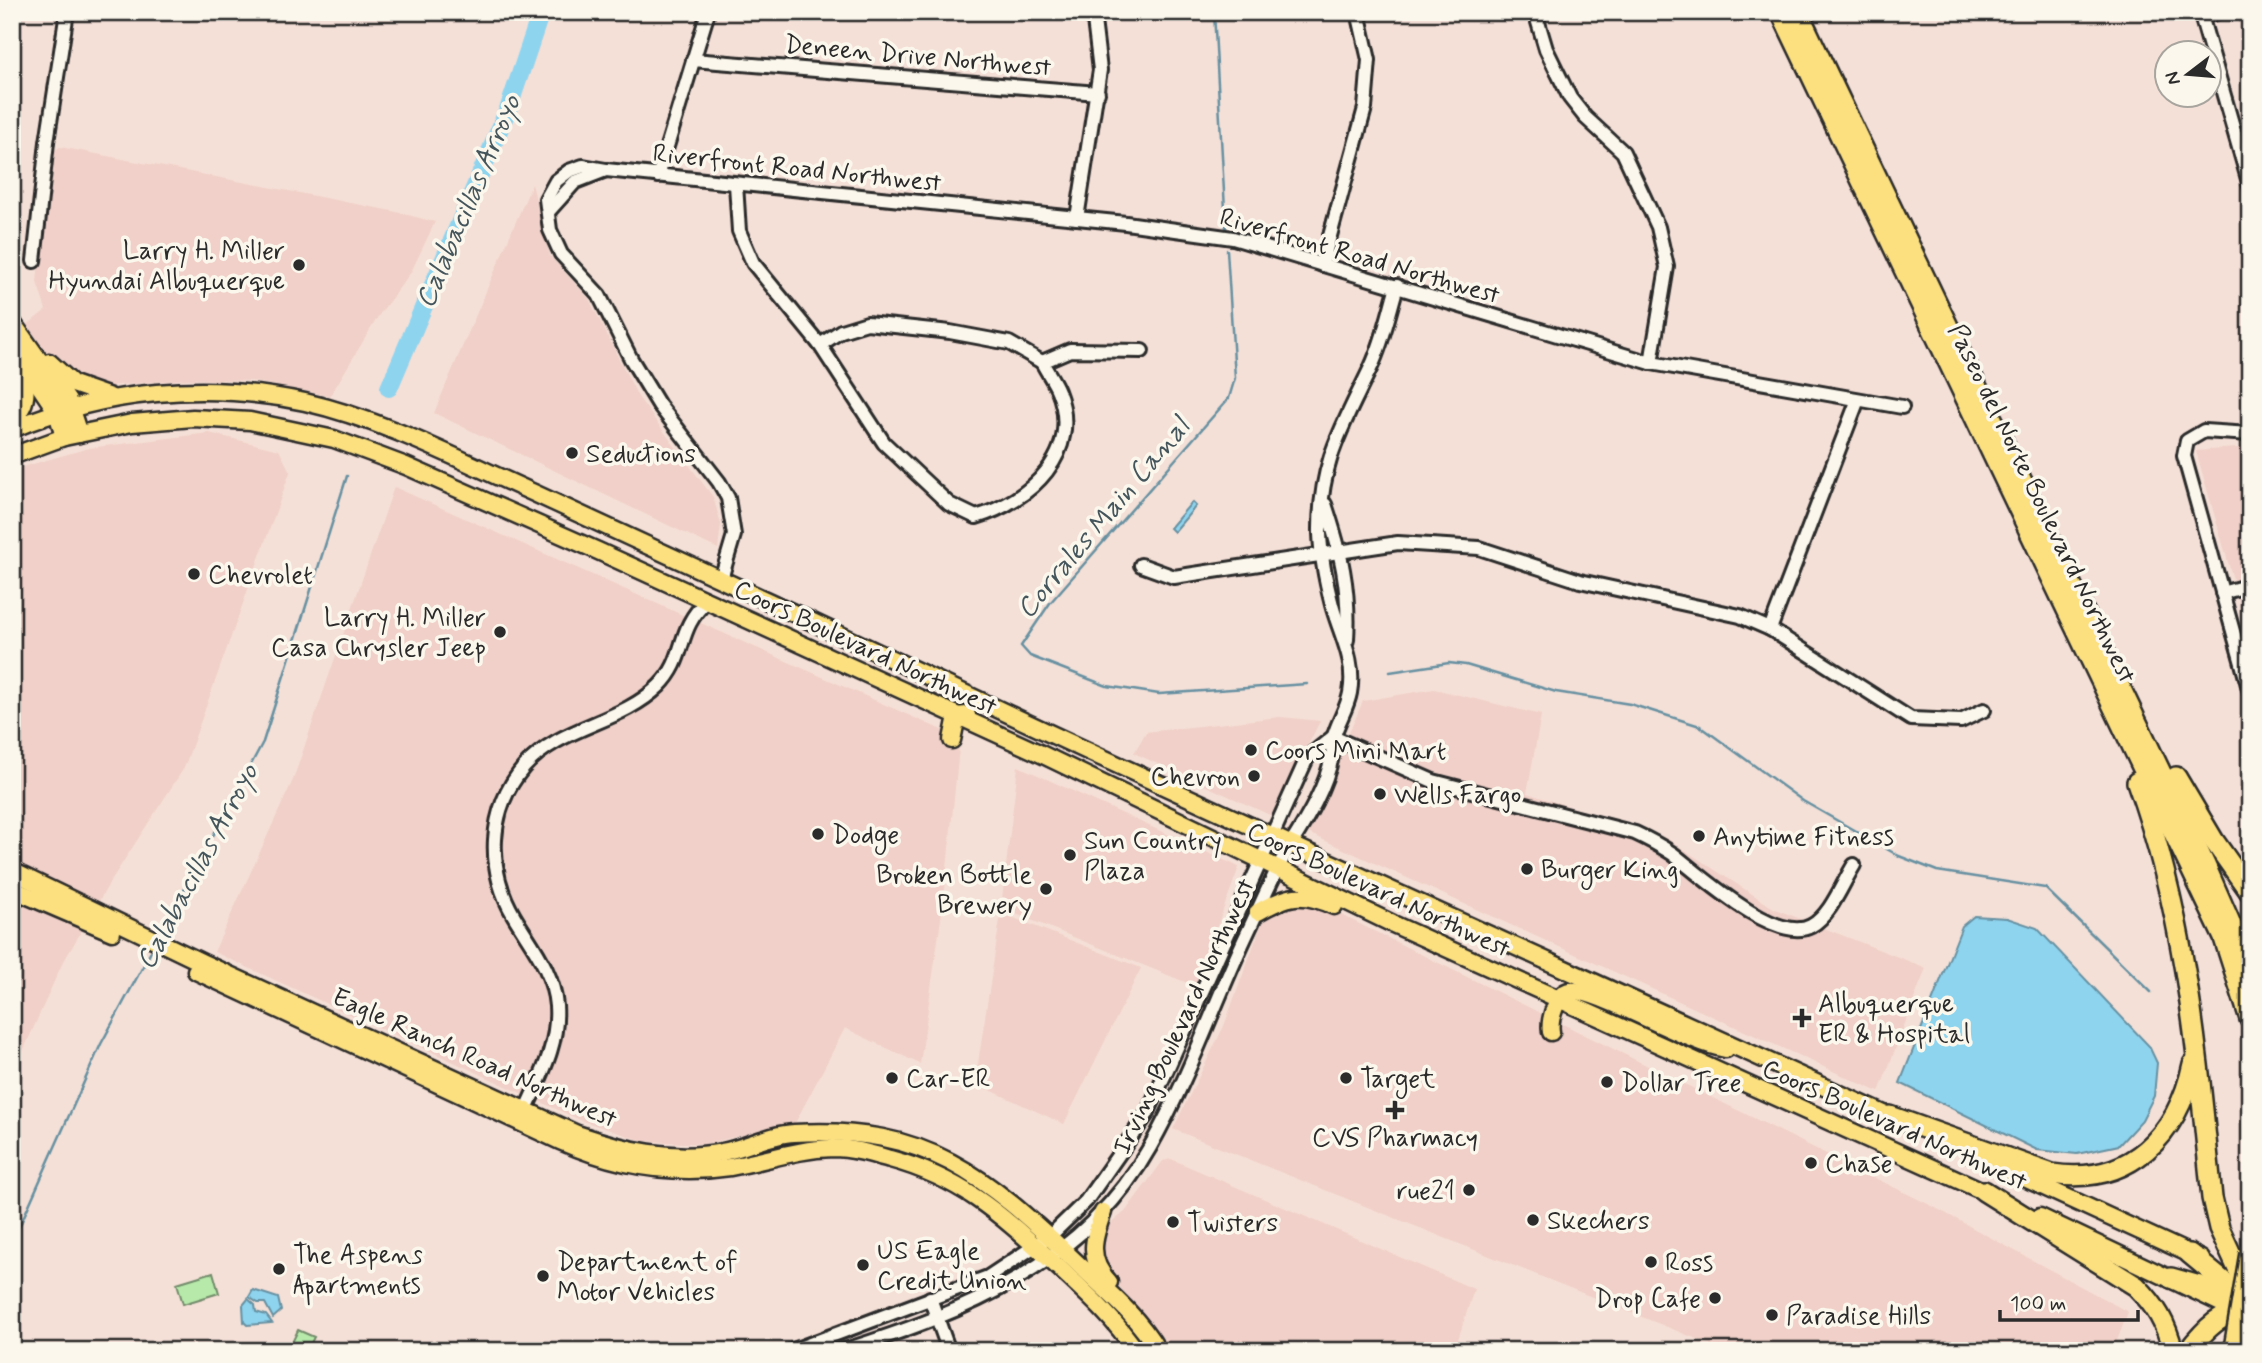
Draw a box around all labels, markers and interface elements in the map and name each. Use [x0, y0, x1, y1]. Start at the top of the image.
street label: Deneen Drive Northwest [783, 28, 1053, 86]
north arrow [2154, 38, 2224, 108]
text: N [2159, 69, 2187, 88]
water label: Calabacillas Arroyo [408, 89, 531, 314]
street label: Riverfront Road Northwest [651, 137, 943, 201]
street label: Riverfront Road Northwest [1215, 201, 1504, 313]
place label: Larry H. Miller Hyundai Albuquerque [48, 235, 285, 299]
marker: Larry H. Miller Hyundai Albuquerque [291, 257, 307, 273]
street label: Paseo del Norte Boulevard Northwest [1939, 318, 2143, 689]
water label: Corrales Main Canal [1009, 409, 1200, 627]
place label: Seductions [586, 438, 696, 472]
marker: Seductions [564, 445, 580, 461]
place label: Chevrolet [208, 559, 313, 593]
marker: Chevrolet [186, 566, 202, 582]
street label: Coors Boulevard Northwest [728, 573, 1002, 725]
place label: Larry H. Miller Casa Chrysler Jeep [271, 602, 486, 666]
marker: Larry H. Miller Casa Chrysler Jeep [492, 624, 508, 640]
place label: Coors Mini Mart [1265, 735, 1446, 769]
marker: Coors Mini Mart [1243, 742, 1259, 758]
water label: Calabacillas Arroyo [128, 757, 268, 976]
place label: Chevron [1150, 761, 1240, 795]
marker: Chevron [1246, 768, 1262, 784]
place label: Wells Fargo [1394, 779, 1521, 813]
marker: Wells Fargo [1372, 786, 1388, 802]
street label: Coors Boulevard Northwest [1241, 815, 1515, 967]
place label: Dodge [832, 819, 899, 855]
place label: Anytime Fitness [1713, 821, 1894, 855]
place label: Sun Country Plaza [1084, 825, 1222, 889]
marker: Dodge [810, 826, 826, 842]
marker: Anytime Fitness [1691, 828, 1707, 844]
marker: Sun Country Plaza [1062, 847, 1078, 863]
place label: Burger King [1541, 854, 1679, 890]
place label: Broken Bottle Brewery [876, 859, 1032, 923]
marker: Burger King [1519, 861, 1535, 877]
street label: Irving Boulevard Northwest [1106, 873, 1264, 1160]
marker: Broken Bottle Brewery [1038, 881, 1054, 897]
street label: Eagle Ranch Road Northwest [326, 981, 622, 1137]
place label: Albuquerque ER & Hospital [1818, 988, 1970, 1052]
marker: Albuquerque ER & Hospital [1792, 1008, 1812, 1028]
street label: Coors Boulevard Northwest [1756, 1052, 2032, 1200]
place label: Car-ER [906, 1063, 991, 1097]
place label: Target [1360, 1063, 1435, 1099]
place label: Dollar Tree [1621, 1067, 1742, 1101]
marker: Car-ER [884, 1070, 900, 1086]
marker: Target [1338, 1070, 1354, 1086]
marker: Dollar Tree [1599, 1074, 1615, 1090]
marker: CVS Pharmacy [1387, 1102, 1403, 1118]
place label: CVS Pharmacy [1312, 1122, 1478, 1156]
place label: Chase [1825, 1148, 1892, 1182]
marker: Chase [1803, 1155, 1819, 1171]
place label: rue21 [1397, 1175, 1455, 1209]
marker: rue21 [1461, 1182, 1477, 1198]
place label: Skechers [1547, 1205, 1650, 1239]
place label: Twisters [1187, 1207, 1278, 1241]
marker: Skechers [1525, 1212, 1541, 1228]
marker: Twisters [1165, 1214, 1181, 1230]
place label: US Eagle Credit Union [877, 1235, 1027, 1299]
place label: The Aspens Apartments [293, 1239, 423, 1306]
place label: Department of Motor Vehicles [557, 1246, 738, 1310]
place label: Ross [1665, 1247, 1713, 1281]
marker: Ross [1643, 1254, 1659, 1270]
marker: US Eagle Credit Union [855, 1257, 871, 1273]
marker: The Aspens Apartments [271, 1261, 287, 1277]
marker: Department of Motor Vehicles [535, 1268, 551, 1284]
scale bar [2000, 1279, 2138, 1323]
place label: Drop Cafe [1595, 1283, 1701, 1317]
marker: Drop Cafe [1707, 1290, 1723, 1306]
text: 100 m [2010, 1290, 2066, 1318]
place label: Paradise Hills [1786, 1300, 1931, 1334]
marker: Paradise Hills [1764, 1307, 1780, 1323]

